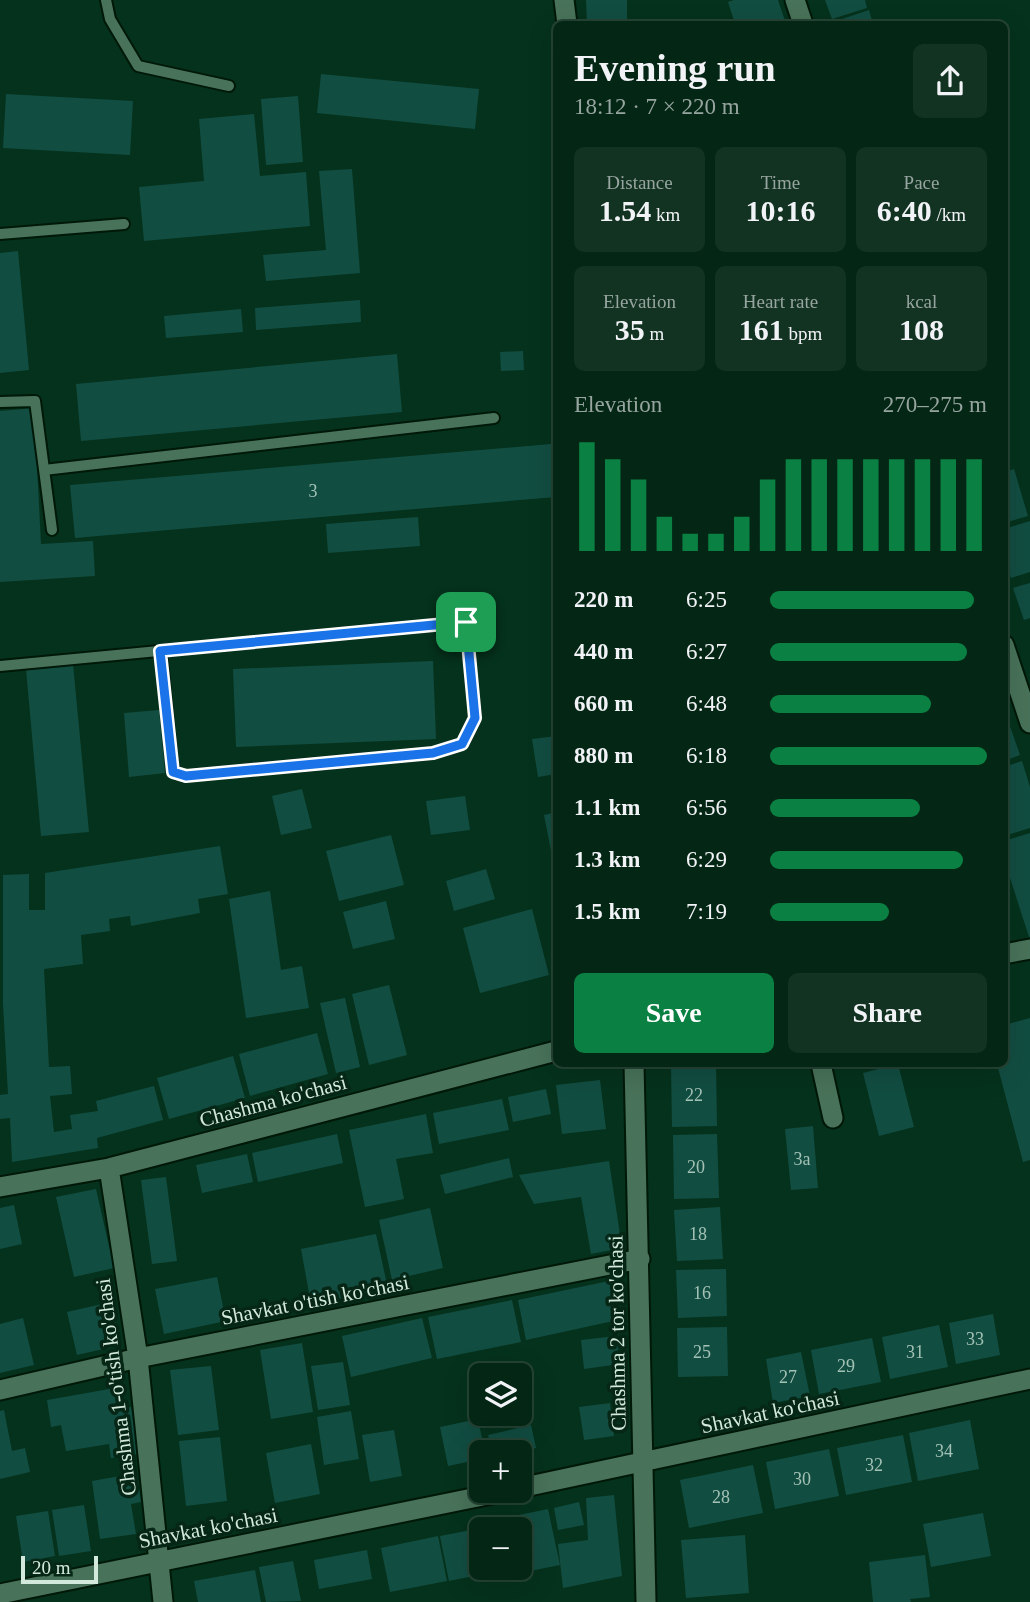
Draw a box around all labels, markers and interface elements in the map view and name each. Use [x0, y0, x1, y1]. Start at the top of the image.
button: share [913, 44, 987, 118]
text: Evening run [574, 47, 776, 89]
text: 18:12 · 7 × 220 m [574, 94, 740, 119]
text: Distance [606, 172, 673, 193]
text: Time [761, 172, 800, 193]
text: Pace [904, 172, 939, 193]
text: 1.54 [599, 194, 651, 227]
text: 10:16 [746, 194, 816, 227]
text: 6:40 [877, 194, 932, 227]
text: km [651, 204, 680, 225]
text: /km [932, 204, 966, 225]
text: Elevation [603, 291, 676, 312]
text: Heart rate [743, 291, 818, 312]
text: kcal [906, 291, 937, 312]
text: 35 [615, 313, 645, 346]
text: 161 [739, 313, 784, 346]
text: 108 [899, 313, 944, 346]
text: m [645, 323, 664, 344]
text: bpm [784, 323, 822, 344]
text: Elevation [574, 392, 662, 417]
text: 270–275 m [883, 392, 987, 417]
house number: 3 [309, 481, 318, 501]
text: 220 m [574, 587, 633, 612]
text: 6:25 [686, 587, 727, 612]
pin [436, 592, 496, 652]
icon: arrive [447, 603, 485, 641]
text: 440 m [574, 639, 633, 664]
text: 6:27 [686, 639, 727, 664]
text: 660 m [574, 691, 633, 716]
text: 6:48 [686, 691, 727, 716]
text: 880 m [574, 743, 633, 768]
text: 6:18 [686, 743, 727, 768]
text: 1.1 km [574, 795, 640, 820]
text: 6:56 [686, 795, 727, 820]
text: 1.3 km [574, 847, 640, 872]
text: 6:29 [686, 847, 727, 872]
text: 1.5 km [574, 899, 640, 924]
text: 7:19 [686, 899, 727, 924]
button: Save [574, 973, 774, 1053]
button: Share [788, 973, 987, 1053]
street label: Chashma ko'chasi [197, 1070, 349, 1132]
house number: 22 [685, 1085, 703, 1105]
house number: 3a [794, 1149, 811, 1169]
house number: 20 [687, 1157, 705, 1177]
house number: 18 [689, 1224, 707, 1244]
street label: Chashma 2 tor ko'chasi [603, 1235, 631, 1431]
street label: Shavkat o'tish ko'chasi [219, 1270, 411, 1330]
street label: Chashma 1-o'tish ko'chasi [91, 1277, 141, 1497]
house number: 16 [693, 1283, 711, 1303]
house number: 33 [966, 1329, 984, 1349]
house number: 25 [693, 1342, 711, 1362]
house number: 31 [906, 1342, 924, 1362]
house number: 29 [837, 1356, 855, 1376]
map controls [469, 1363, 532, 1580]
button: layers [469, 1363, 532, 1426]
house number: 27 [779, 1367, 797, 1387]
street label: Shavkat ko'chasi [699, 1386, 842, 1438]
button: + [469, 1440, 532, 1503]
house number: 34 [935, 1441, 953, 1461]
house number: 32 [865, 1455, 883, 1475]
house number: 30 [793, 1469, 811, 1489]
house number: 28 [712, 1487, 730, 1507]
street label: Shavkat ko'chasi [137, 1503, 280, 1553]
button: − [469, 1517, 532, 1580]
scale bar [21, 1553, 98, 1585]
text: 20 m [32, 1557, 71, 1578]

